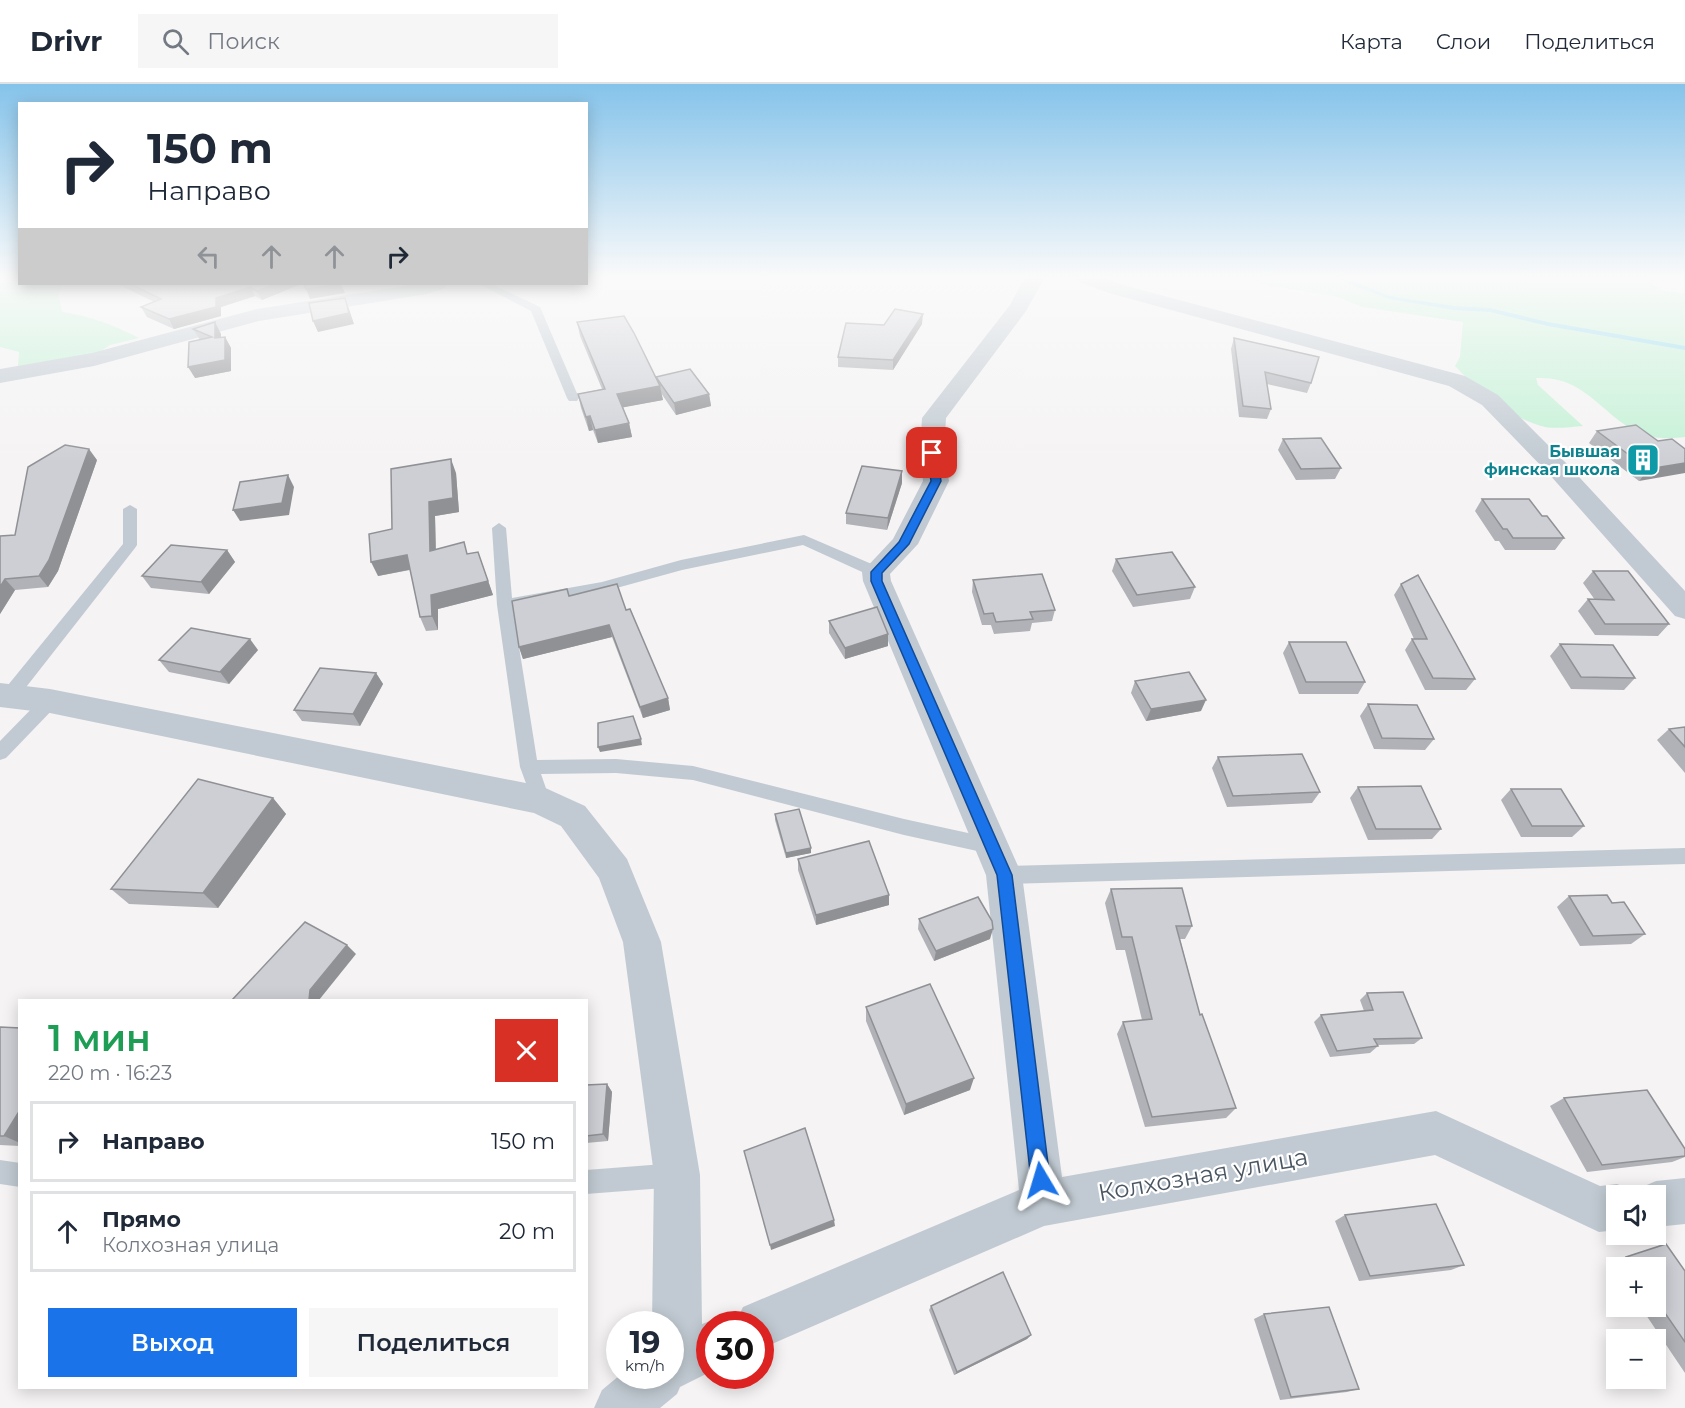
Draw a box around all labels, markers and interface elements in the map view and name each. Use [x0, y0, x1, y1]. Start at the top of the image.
search box [138, 14, 558, 68]
text: Drivr [30, 24, 102, 58]
icon: search [159, 25, 192, 58]
text: Поиск [207, 28, 280, 55]
text: Карта [1340, 29, 1403, 54]
text: Слои [1436, 29, 1491, 54]
text: Поделиться [1524, 29, 1655, 54]
text: 150 m [147, 122, 273, 174]
icon: right [48, 126, 126, 204]
text: Направо [147, 174, 271, 207]
icon: left [192, 240, 225, 273]
icon: ahead [255, 240, 288, 273]
icon: ahead [318, 240, 351, 273]
icon: right [381, 240, 414, 273]
pin [906, 427, 957, 478]
icon: arrive [915, 436, 948, 469]
place label: Бывшая финская школа [1484, 442, 1620, 479]
building icon: Бывшая финская школа [1625, 442, 1661, 478]
text: 1 мин [48, 1016, 151, 1060]
button: close [495, 1019, 558, 1082]
text: 220 m · 16:23 [48, 1061, 172, 1085]
icon: right [51, 1125, 84, 1158]
text: Направо [102, 1128, 205, 1155]
text: 150 m [491, 1128, 555, 1155]
street label: Колхозная улица [1096, 1142, 1310, 1207]
position arrow [1009, 1148, 1073, 1212]
map controls [1606, 1185, 1666, 1389]
button: sound [1606, 1185, 1666, 1245]
text: Прямо [102, 1206, 181, 1233]
icon: ahead [51, 1215, 84, 1248]
text: 20 m [499, 1218, 555, 1245]
text: Колхозная улица [102, 1233, 279, 1257]
button: + [1606, 1257, 1666, 1317]
button: Выход [48, 1308, 297, 1377]
button: Поделиться [309, 1308, 558, 1377]
speed limit sign: 30 [696, 1311, 774, 1389]
text: 19 [630, 1324, 660, 1361]
button: − [1606, 1329, 1666, 1389]
text: km/h [625, 1356, 665, 1375]

